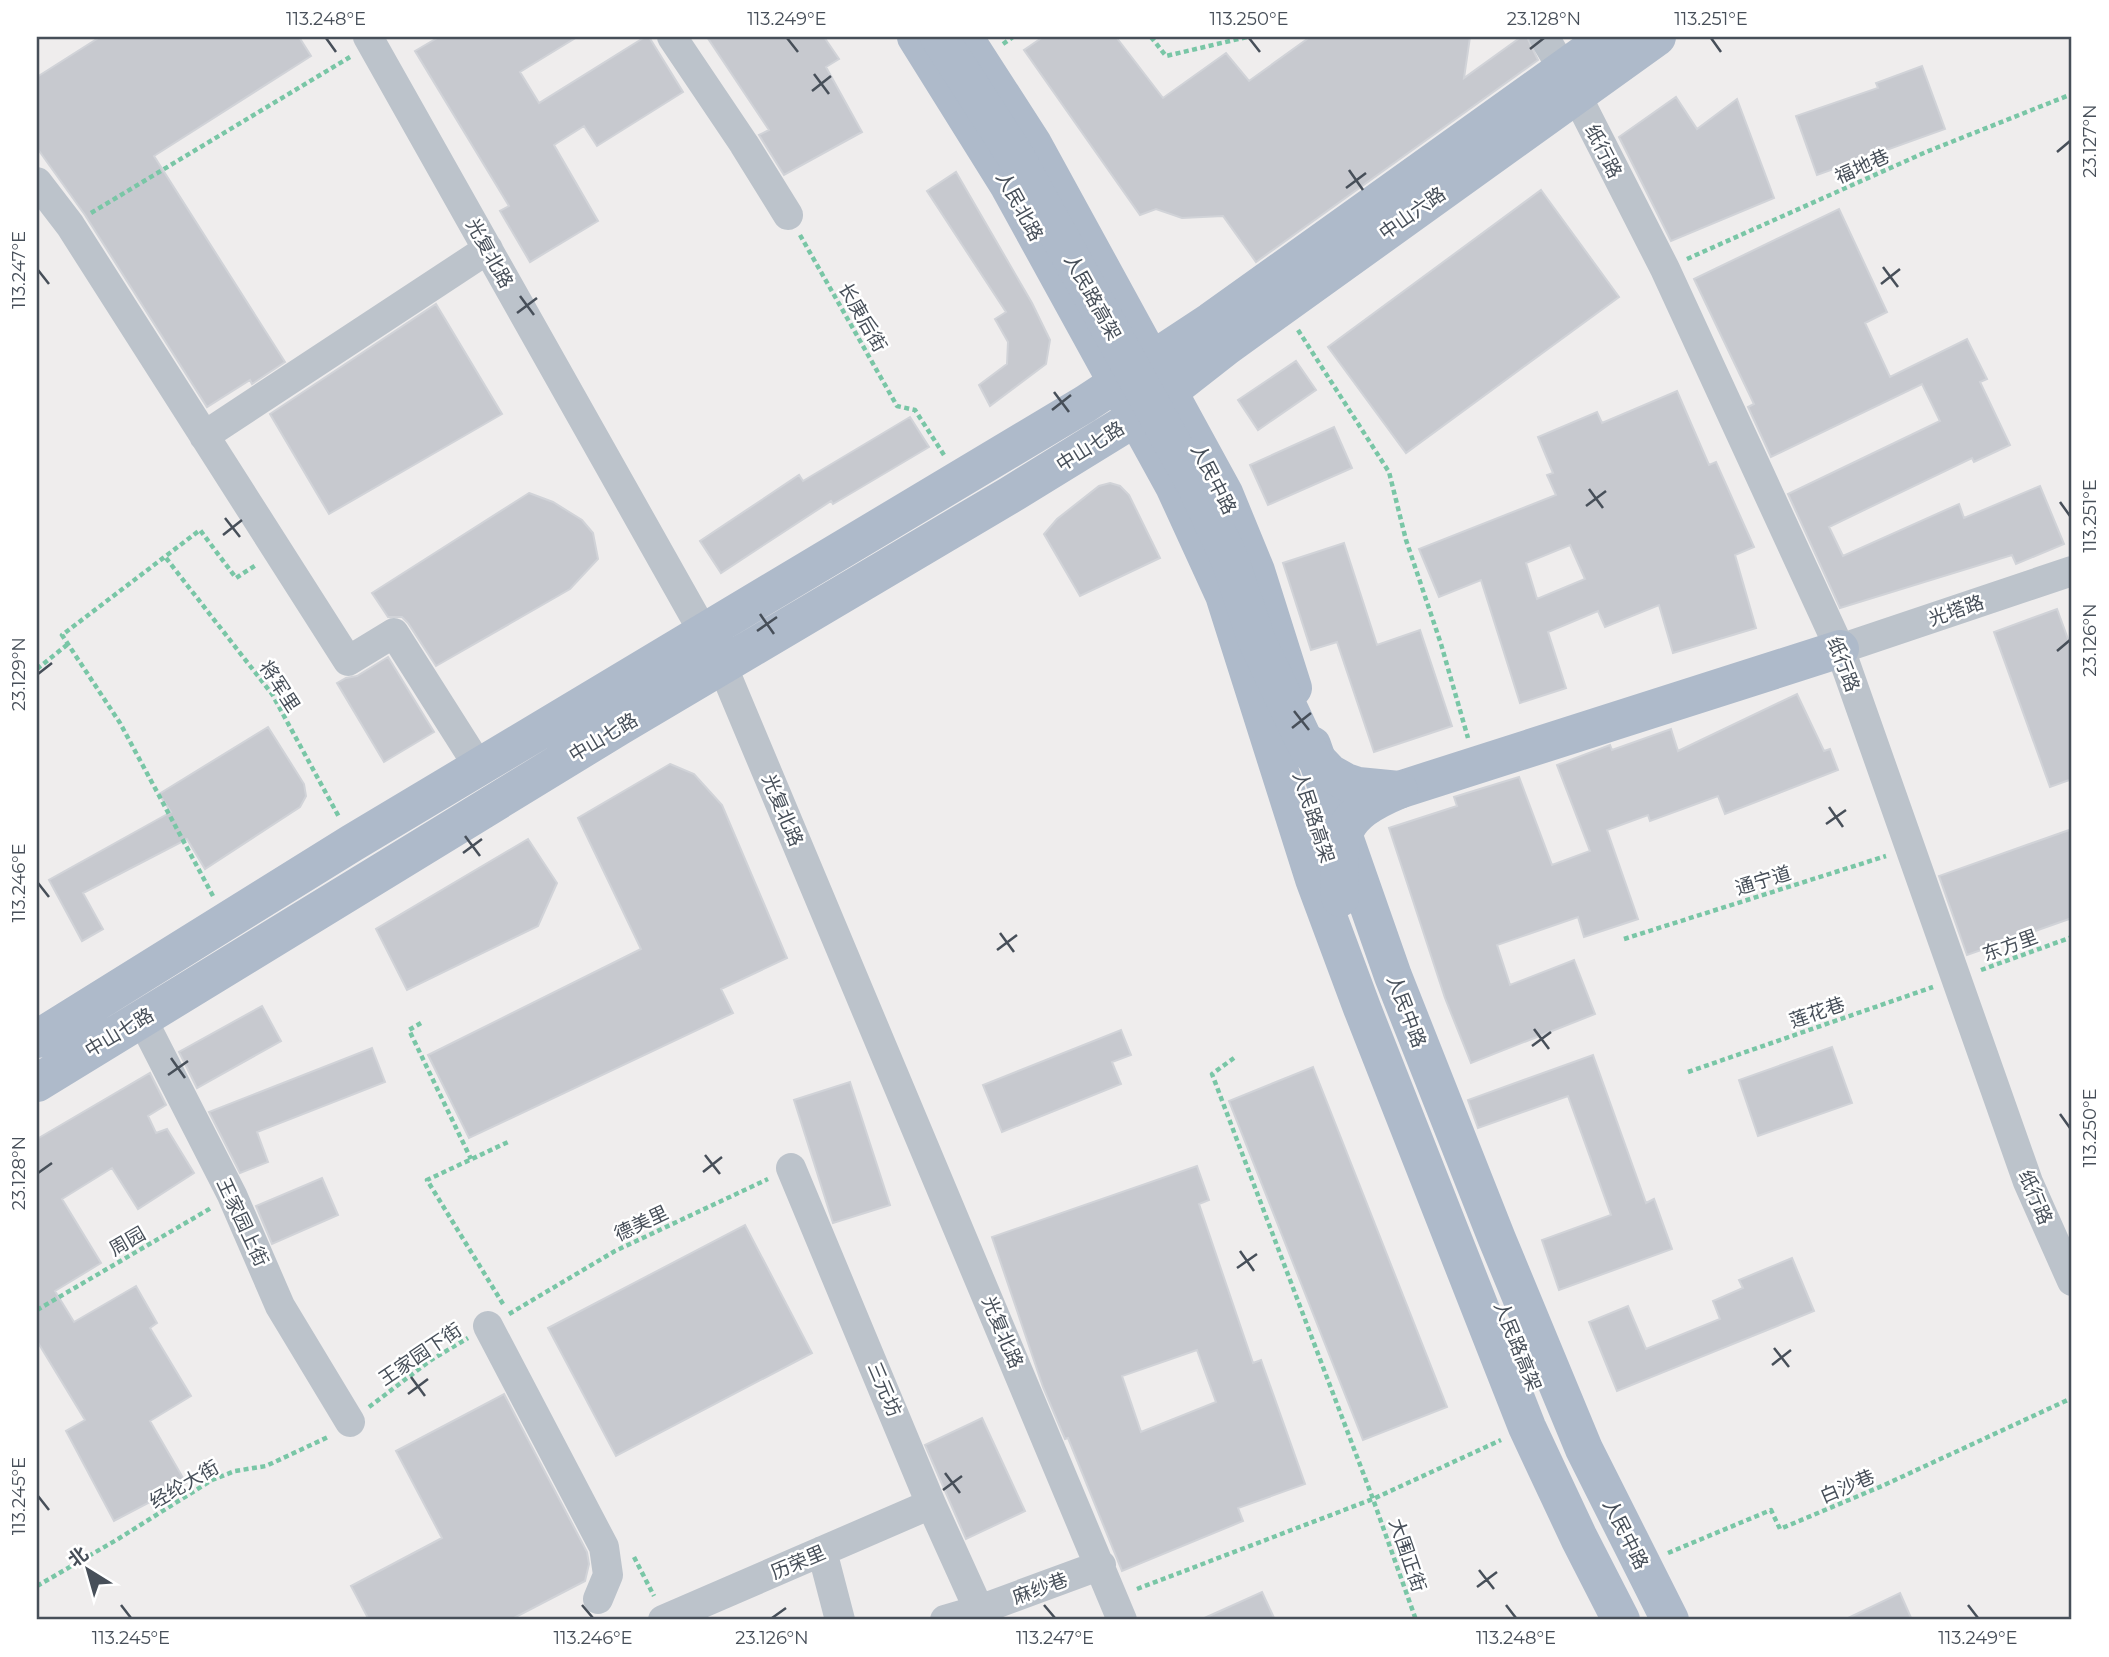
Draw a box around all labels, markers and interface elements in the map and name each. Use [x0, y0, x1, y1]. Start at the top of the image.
text: 113.248°E [286, 8, 366, 30]
text: 113.249°E [747, 8, 827, 30]
text: 113.250°E [1209, 8, 1289, 30]
text: 23.128°N [1507, 8, 1581, 30]
text: 113.251°E [1674, 8, 1748, 30]
text: 23.127°N [2079, 104, 2101, 178]
street label: 纸行路 [1580, 121, 1627, 182]
street label: 福地巷 [1831, 144, 1893, 189]
street label: 人民北路 [991, 167, 1048, 245]
street label: 中山六路 [1375, 182, 1450, 245]
street label: 光复北路 [461, 214, 518, 292]
text: 113.247°E [8, 231, 30, 309]
street label: 人民路高架 [1059, 250, 1126, 344]
street label: 长庚后街 [834, 279, 892, 356]
street label: 中山七路 [1052, 417, 1129, 476]
street label: 人民中路 [1186, 440, 1241, 518]
text: 113.251°E [2079, 479, 2101, 553]
street label: 光塔路 [1925, 590, 1987, 631]
text: 23.126°N [2079, 603, 2101, 677]
street label: 纸行路 [1823, 633, 1864, 695]
text: 23.129°N [8, 637, 30, 711]
street label: 将军里 [254, 656, 305, 716]
street label: 中山七路 [565, 708, 642, 767]
street label: 人民路高架 [1288, 768, 1339, 866]
street label: 光复北路 [757, 771, 808, 850]
text: 113.246°E [8, 843, 30, 923]
street label: 通宁道 [1733, 861, 1794, 900]
street label: 东方里 [1979, 925, 2041, 966]
street label: 人民中路 [1382, 972, 1431, 1051]
street label: 莲花巷 [1786, 992, 1848, 1033]
street label: 中山七路 [81, 1003, 158, 1062]
text: 113.250°E [2079, 1088, 2101, 1168]
text: 23.128°N [8, 1136, 30, 1210]
street label: 纸行路 [2014, 1166, 2057, 1228]
street label: 王家园上街 [212, 1174, 273, 1270]
street label: 德美里 [611, 1201, 672, 1246]
street label: 周园 [105, 1222, 149, 1261]
street label: 光复北路 [977, 1293, 1028, 1372]
street label: 人民路高架 [1489, 1298, 1546, 1395]
street label: 王家园下街 [374, 1318, 466, 1391]
street label: 三元坊 [863, 1358, 906, 1420]
street label: 经纶大街 [146, 1455, 223, 1513]
text: 113.245°E [8, 1457, 30, 1535]
street label: 白沙巷 [1816, 1465, 1878, 1508]
street label: 人民中路 [1598, 1495, 1653, 1573]
street label: 大围正街 [1384, 1515, 1431, 1595]
north arrow [52, 1534, 122, 1604]
street label: 历荣里 [767, 1541, 829, 1584]
text: 北 [64, 1542, 93, 1572]
street label: 麻纱巷 [1009, 1568, 1071, 1609]
text: 113.245°E [92, 1627, 170, 1649]
text: 113.246°E [553, 1627, 633, 1649]
text: 23.126°N [735, 1627, 809, 1649]
text: 113.247°E [1016, 1627, 1094, 1649]
text: 113.248°E [1476, 1627, 1556, 1649]
text: 113.249°E [1938, 1627, 2018, 1649]

